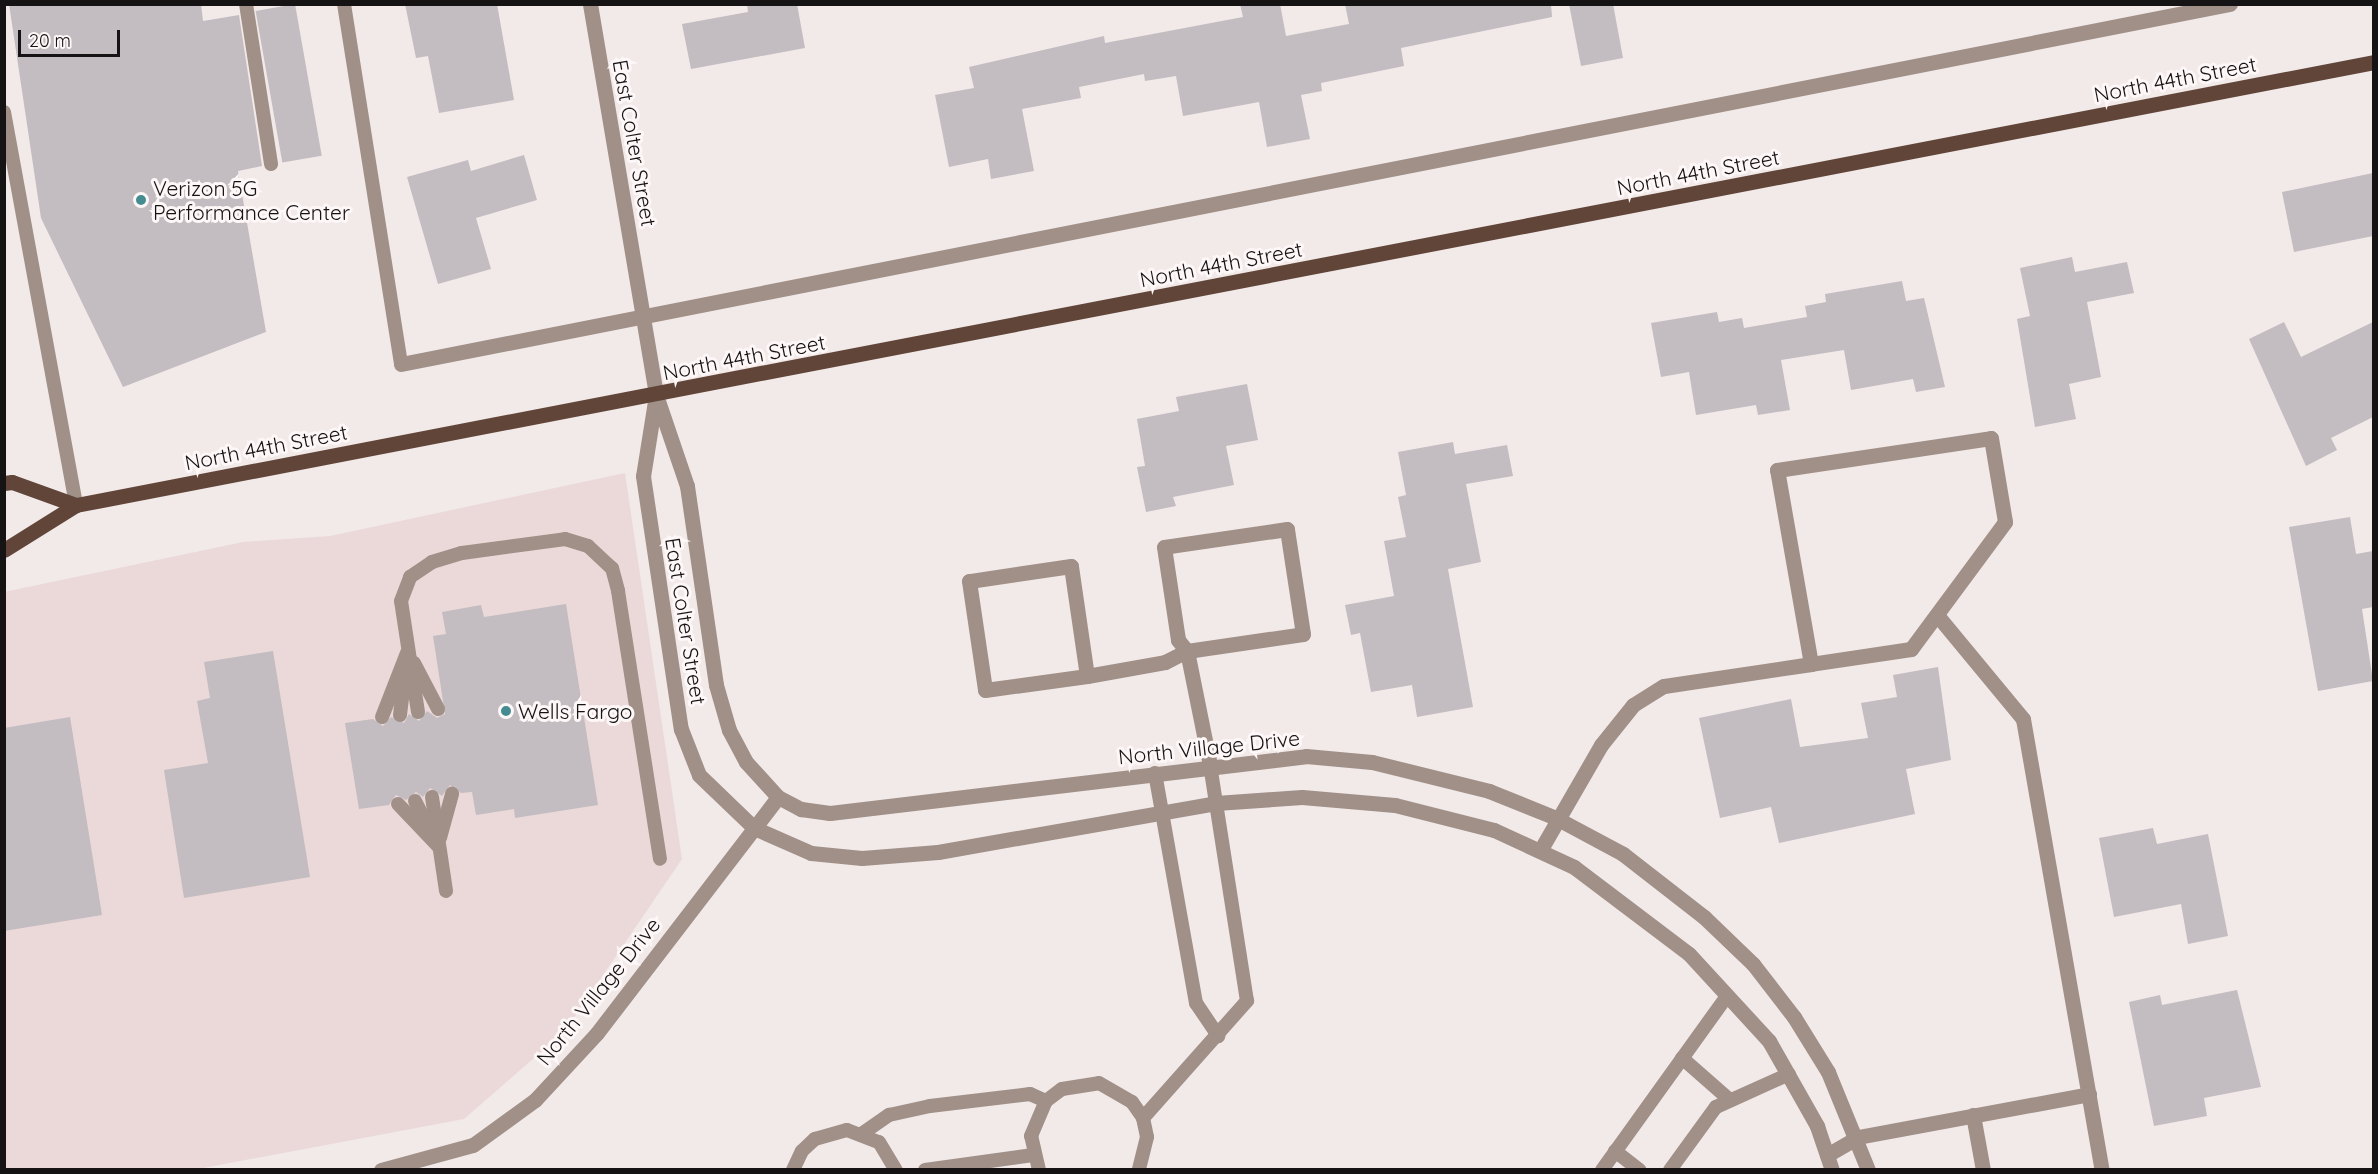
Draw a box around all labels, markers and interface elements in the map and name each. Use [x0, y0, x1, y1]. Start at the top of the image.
scale bar [21, 18, 123, 56]
text: 20 m [29, 29, 71, 52]
street label: North 44th Street [2092, 51, 2258, 107]
street label: East Colter Street [608, 58, 662, 228]
street label: North 44th Street [1615, 144, 1781, 200]
place label: Verizon 5G Performance Center [153, 175, 350, 225]
marker: Verizon 5G Performance Center [134, 193, 148, 207]
street label: North 44th Street [1138, 236, 1304, 292]
street label: North 44th Street [661, 329, 827, 385]
street label: North 44th Street [183, 419, 349, 475]
street label: East Colter Street [660, 536, 712, 706]
place label: Wells Fargo [518, 698, 632, 724]
marker: Wells Fargo [499, 704, 513, 718]
street label: North Village Drive [1117, 725, 1301, 769]
street label: North Village Drive [531, 912, 665, 1070]

